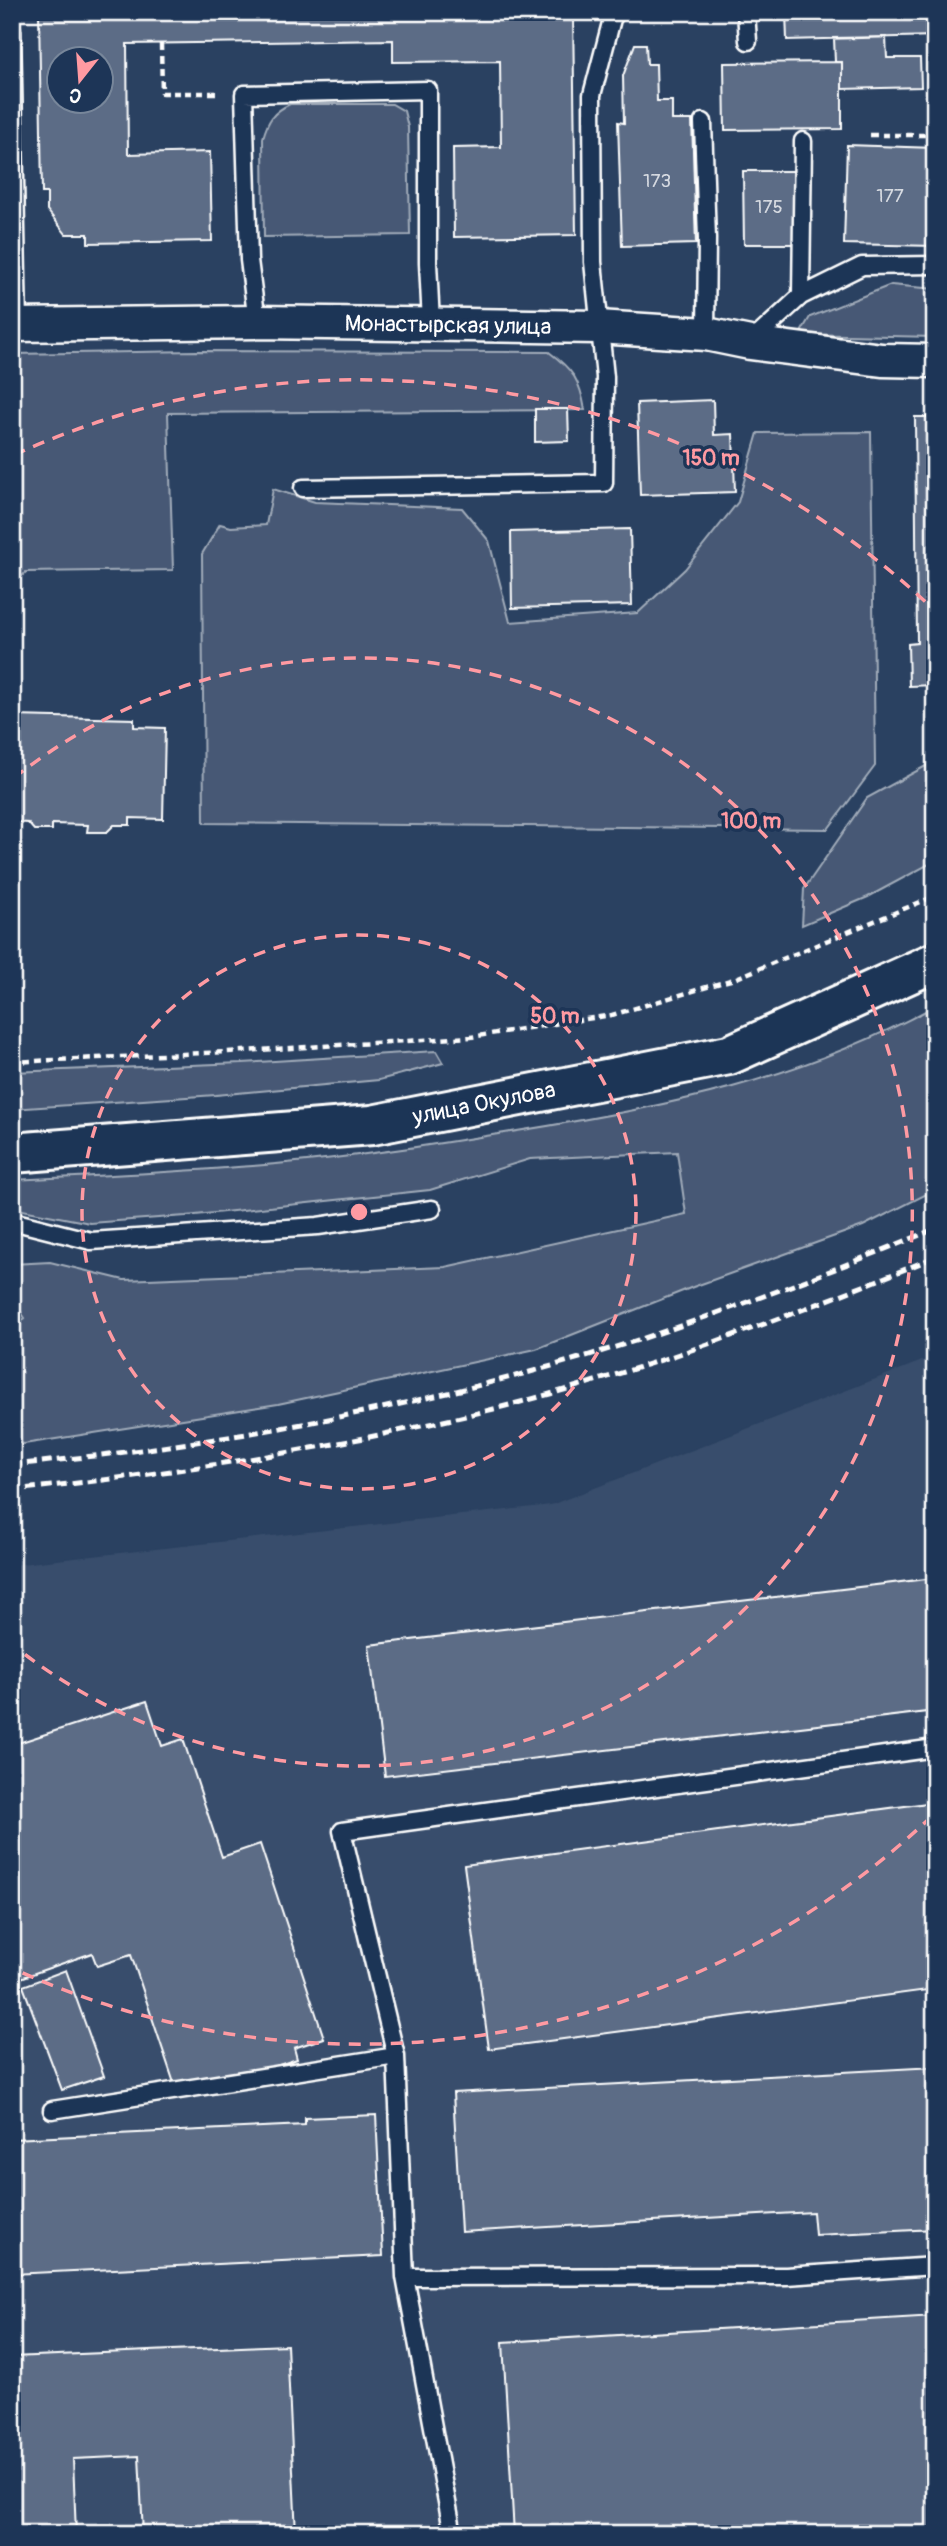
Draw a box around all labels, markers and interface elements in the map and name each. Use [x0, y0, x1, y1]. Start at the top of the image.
north arrow [46, 46, 116, 116]
text: С [66, 82, 84, 108]
house number: 173 [643, 169, 671, 193]
house number: 177 [876, 184, 904, 208]
house number: 175 [755, 195, 783, 219]
street label: Монастырская улица [344, 309, 552, 341]
text: 150 m [682, 445, 740, 472]
text: 100 m [721, 808, 781, 835]
text: 50 m [531, 1003, 580, 1030]
street label: улица Окулова [409, 1075, 558, 1131]
centre of rings [347, 1200, 371, 1224]

